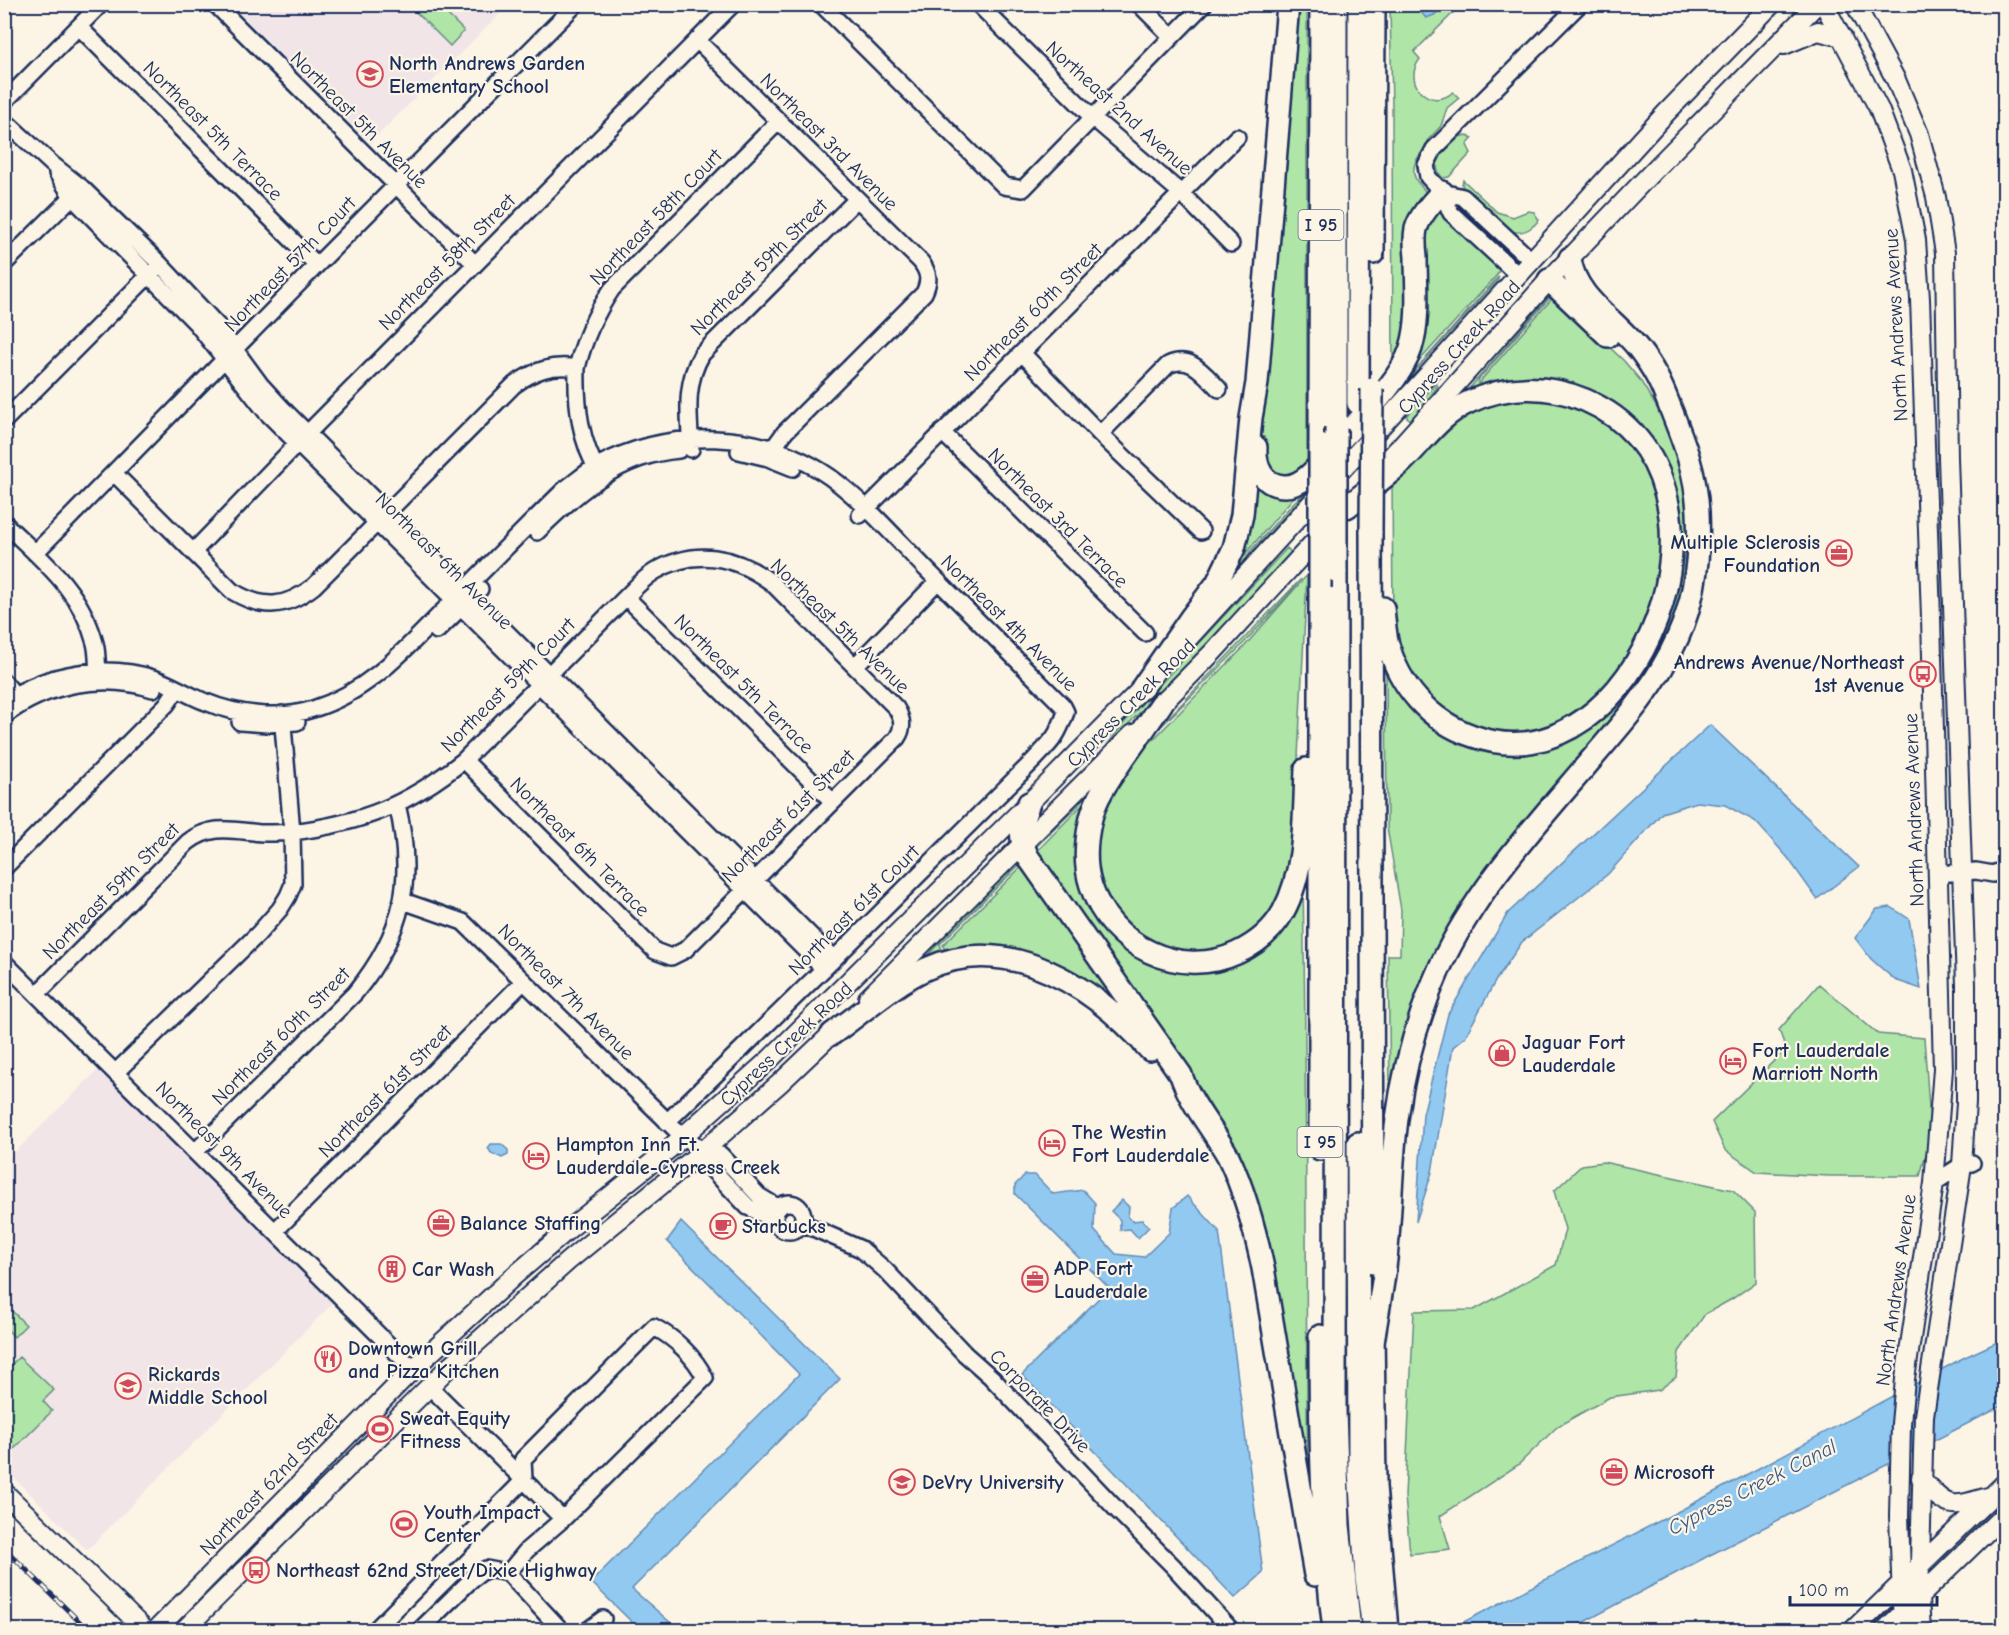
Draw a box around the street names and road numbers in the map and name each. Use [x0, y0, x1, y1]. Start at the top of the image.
street label: Northeast 2nd Avenue [1041, 36, 1197, 180]
street label: Northeast 5th Avenue [286, 47, 432, 193]
street label: Northeast 5th Terrace [139, 57, 287, 205]
street label: Northeast 3rd Avenue [756, 69, 902, 215]
street label: Northeast 58th Court [585, 143, 728, 290]
street label: Northeast 58th Street [374, 188, 521, 335]
street label: Northeast 57th Court [219, 191, 361, 336]
street label: Northeast 59th Street [686, 193, 833, 340]
road number: I 95 [1298, 210, 1344, 240]
street label: North Andrews Avenue [1879, 228, 1913, 422]
street label: Northeast 60th Street [959, 237, 1108, 386]
street label: Cypress Creek Road [1393, 275, 1525, 419]
street label: Northeast 3rd Terrace [983, 443, 1133, 593]
street label: Northeast 6th Avenue [371, 488, 517, 634]
street label: Northeast 4th Avenue [936, 550, 1082, 696]
street label: Northeast 5th Avenue [766, 554, 914, 698]
street label: Northeast 5th Terrace [670, 610, 818, 758]
street label: Northeast 59th Court [436, 612, 581, 757]
street label: Cypress Creek Road [1062, 634, 1200, 772]
street label: North Andrews Avenue [1899, 713, 1929, 907]
street label: Northeast 61st Street [717, 744, 860, 887]
street label: Northeast 6th Terrace [506, 773, 654, 921]
street label: Northeast 59th Street [38, 817, 185, 964]
street label: Northeast 61st Court [784, 839, 925, 980]
street label: Northeast 7th Avenue [493, 919, 639, 1065]
street label: Northeast 60th Street [207, 961, 356, 1110]
street label: Cypress Creek Road [715, 977, 857, 1111]
street label: Northeast 61st Street [314, 1019, 457, 1162]
street label: Northeast 9th Avenue [151, 1077, 297, 1223]
road number: I 95 [1298, 1127, 1342, 1157]
street label: North Andrews Avenue [1871, 1193, 1921, 1387]
street label: Corporate Drive [985, 1345, 1095, 1457]
street label: Northeast 62nd Street [195, 1407, 344, 1560]

